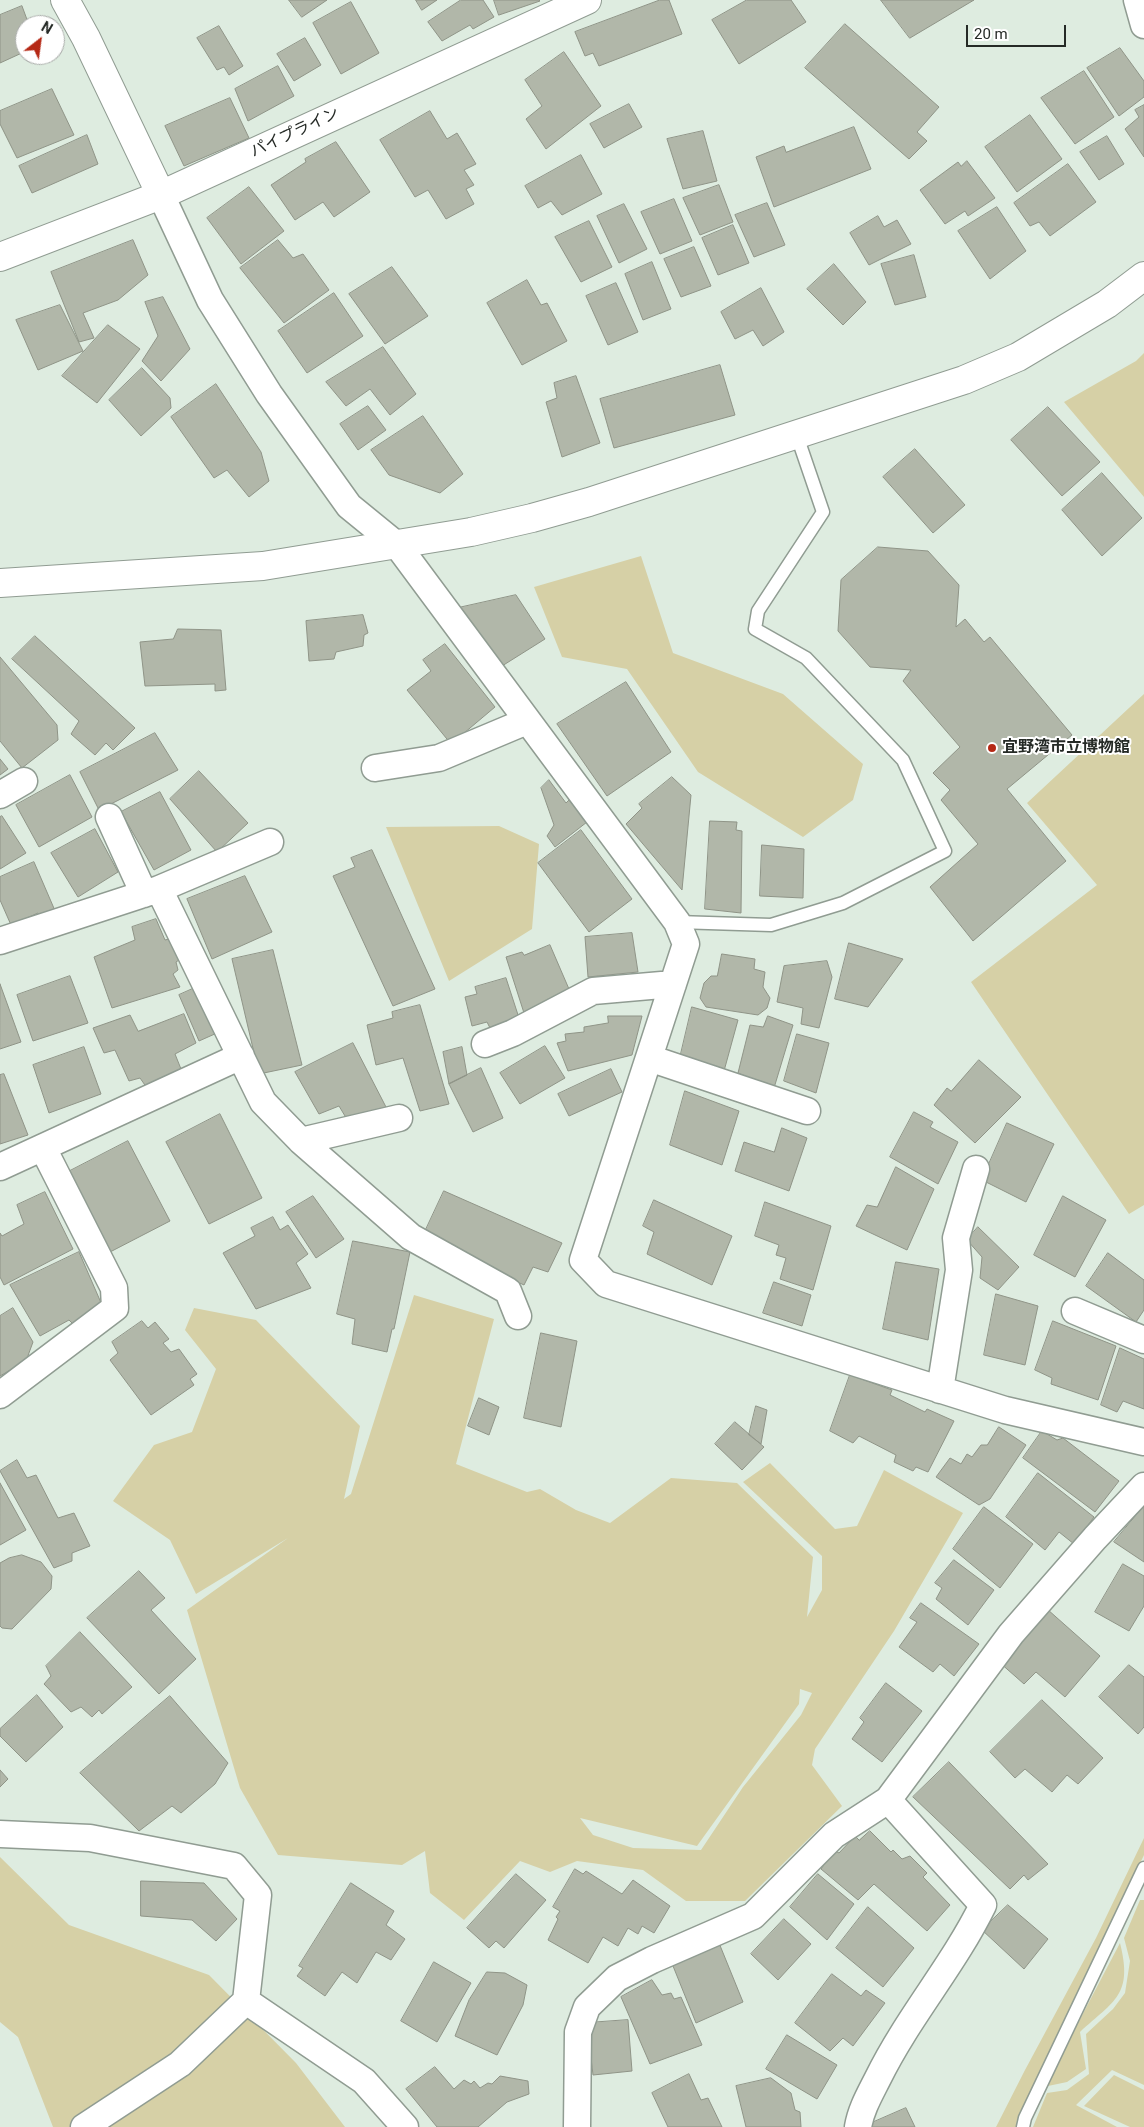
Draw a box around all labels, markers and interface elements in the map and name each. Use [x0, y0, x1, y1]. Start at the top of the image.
north arrow [15, 15, 65, 65]
scale bar [969, 15, 1069, 47]
text: N [39, 18, 55, 37]
text: 20 m [974, 25, 1008, 43]
street label: パイプライン [247, 104, 343, 162]
place label: 宜野湾市立博物館 [1002, 738, 1130, 758]
marker: 宜野湾市立博物館 [986, 742, 998, 754]

